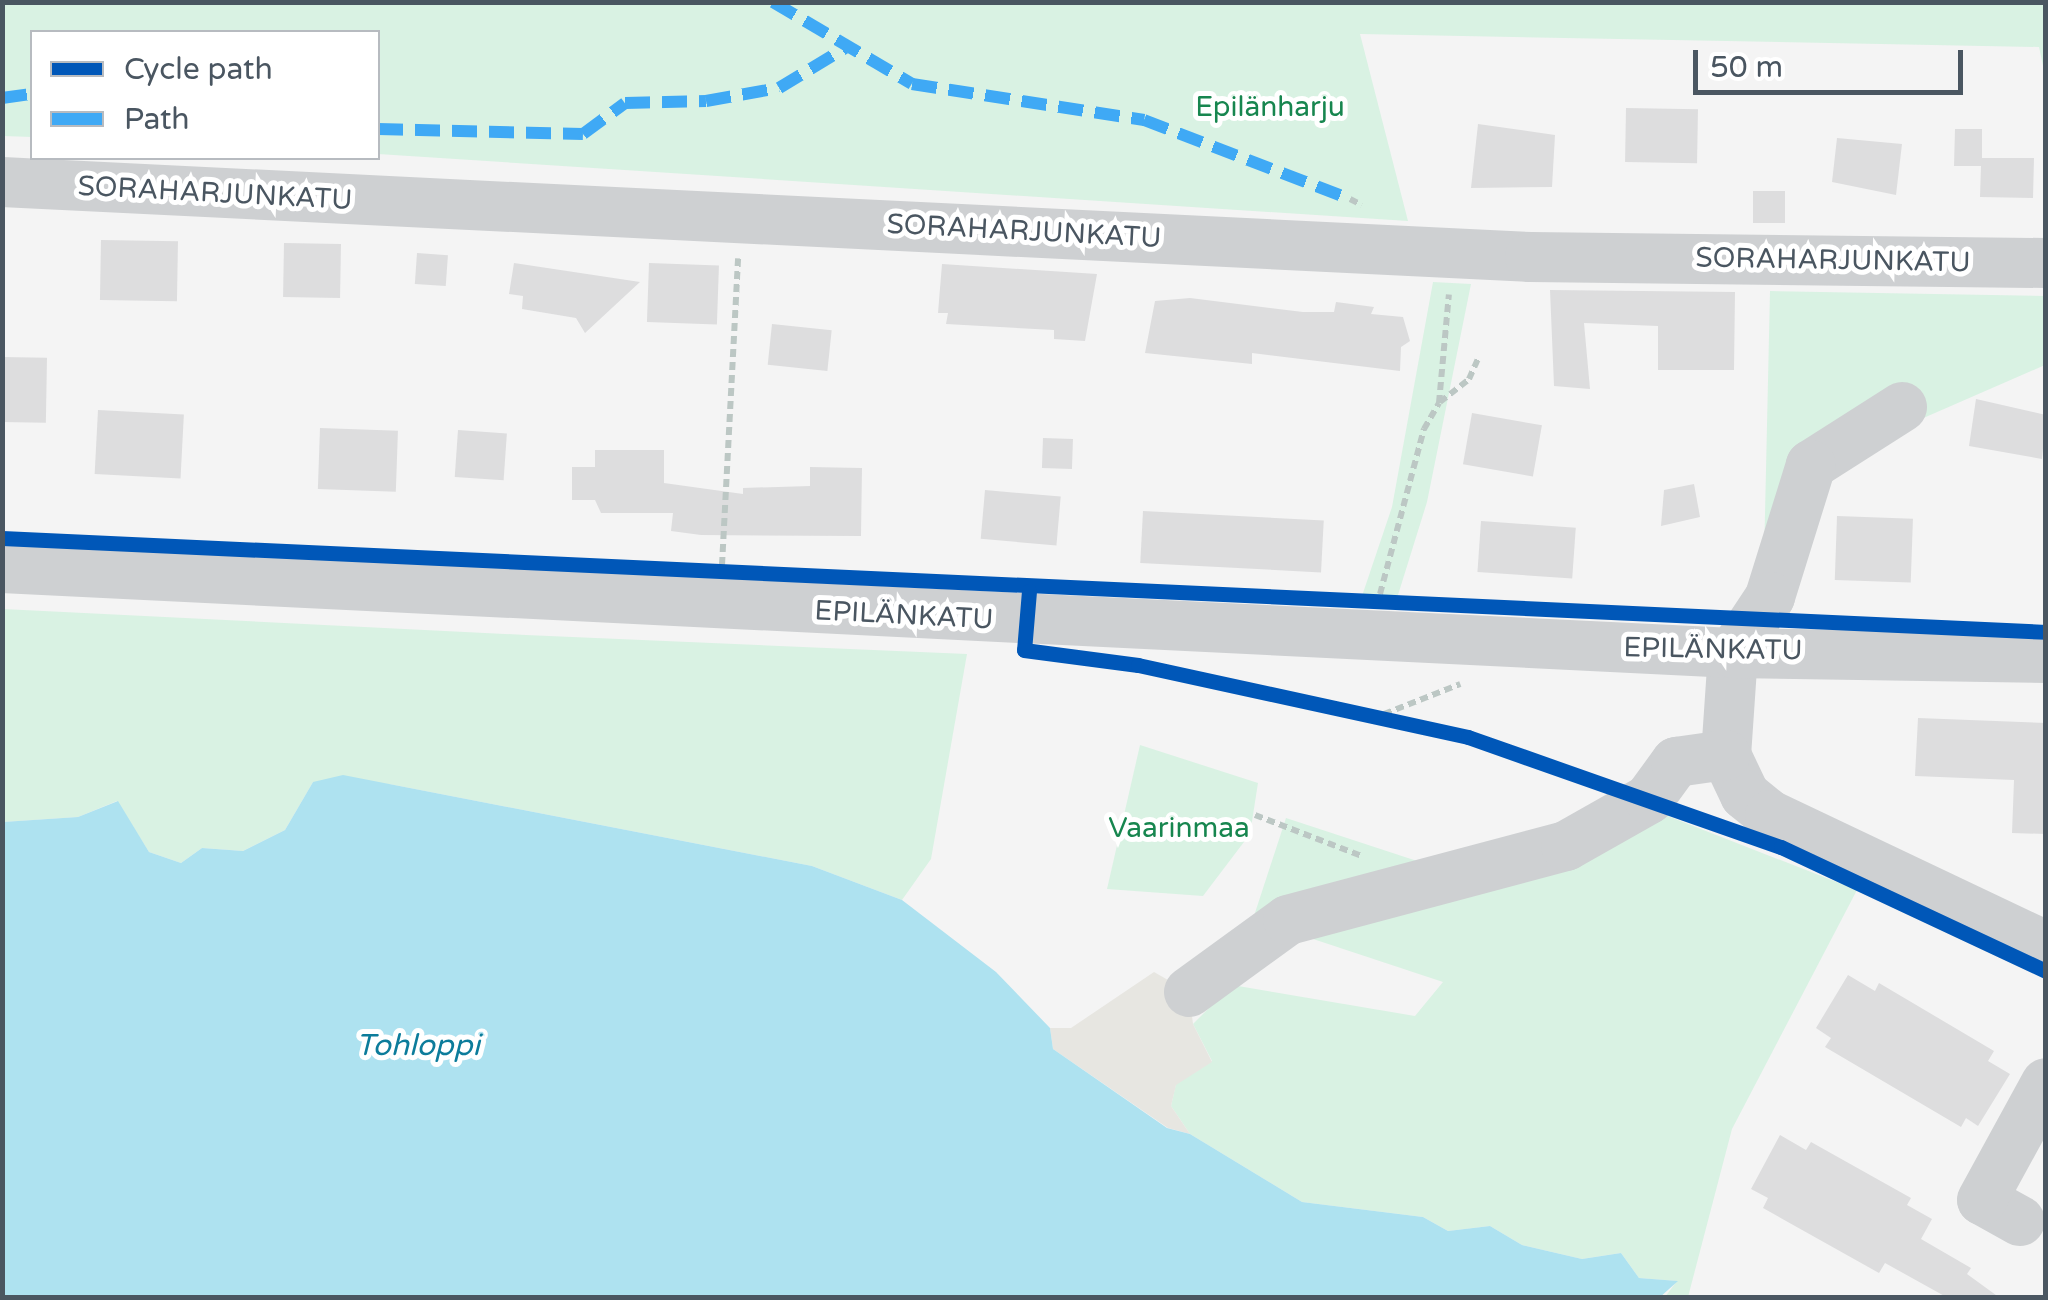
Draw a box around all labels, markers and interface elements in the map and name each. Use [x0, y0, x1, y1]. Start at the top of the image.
legend [30, 30, 380, 160]
scale bar [1698, 30, 1968, 92]
text: 50 m [1710, 49, 1783, 86]
text: Cycle path [124, 51, 273, 88]
park label: Epilänharju [1195, 90, 1345, 124]
text: Path [124, 101, 190, 138]
street label: SORAHARJUNKATU [77, 169, 353, 217]
street label: SORAHARJUNKATU [886, 207, 1162, 255]
street label: SORAHARJUNKATU [1695, 241, 1971, 279]
street label: EPILÄNKATU [814, 594, 994, 636]
street label: EPILÄNKATU [1623, 631, 1803, 667]
park label: Vaarinmaa [1108, 811, 1250, 845]
water label: Tohloppi [356, 1028, 480, 1064]

